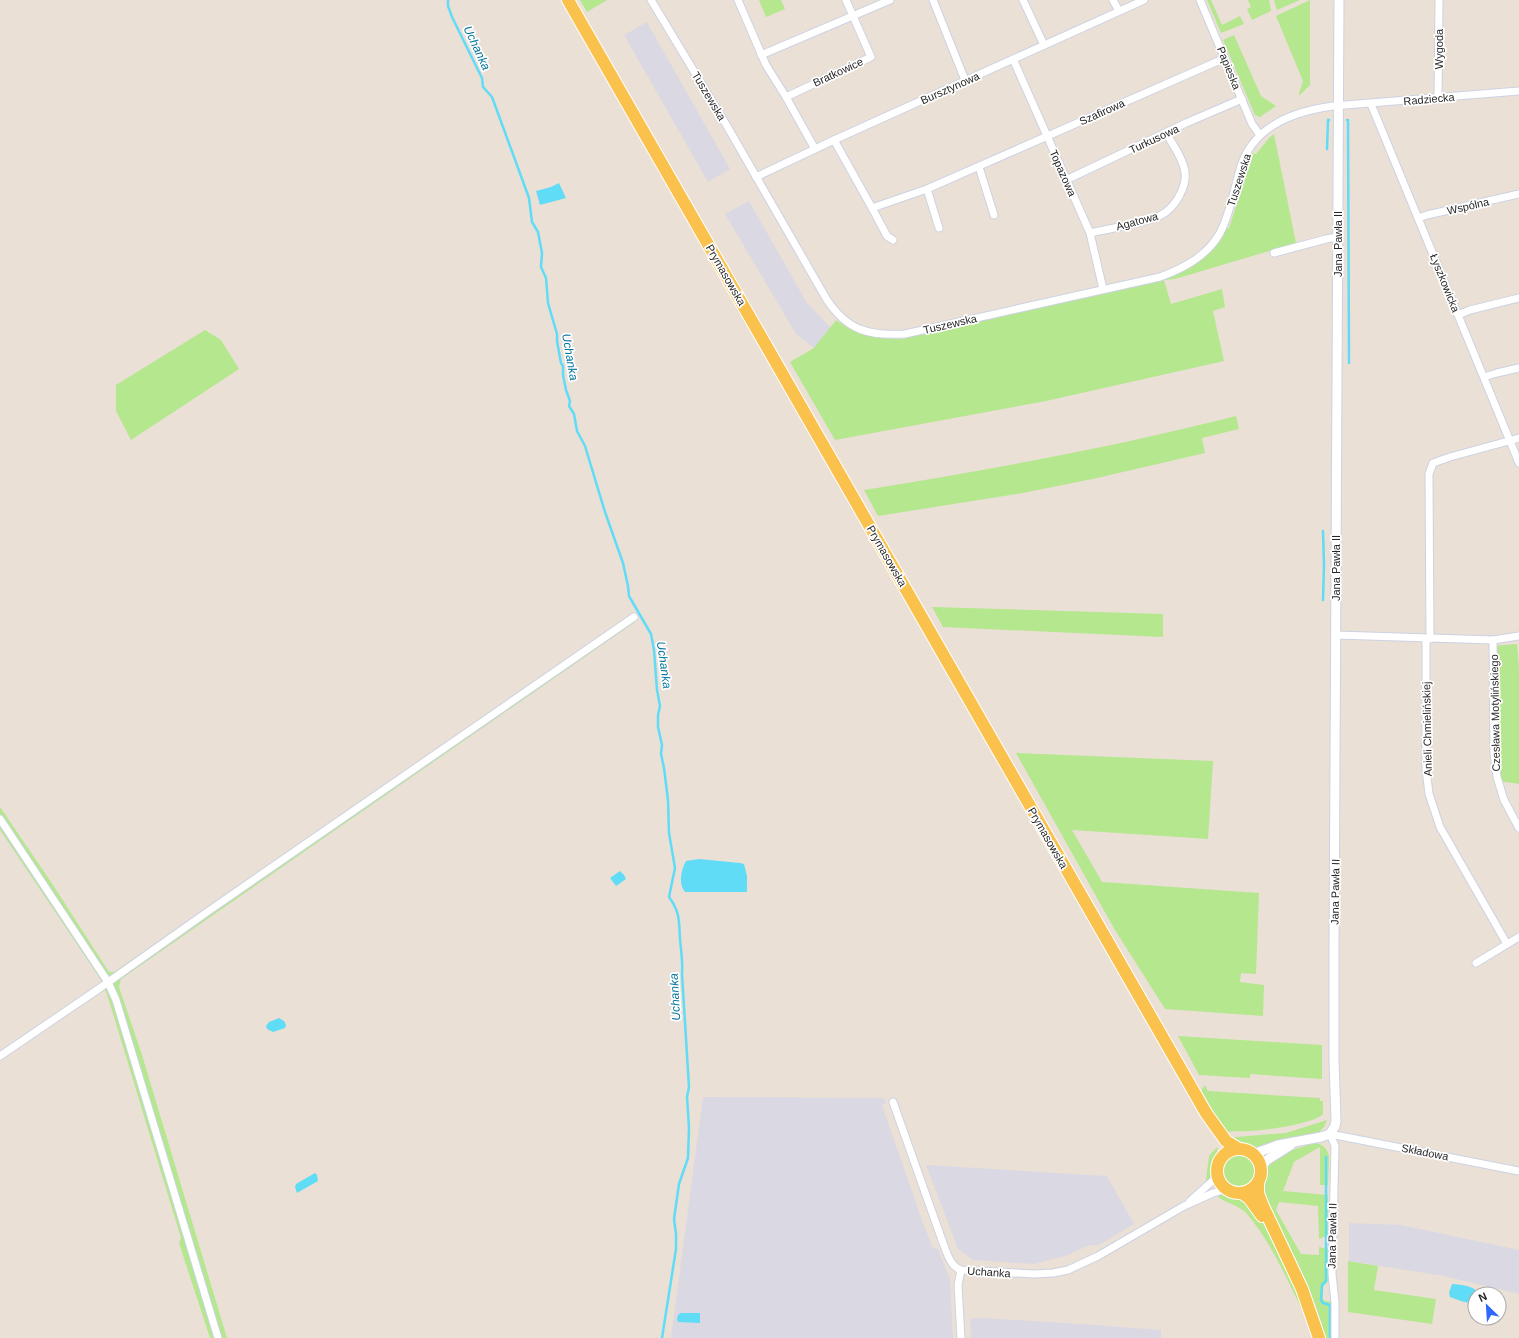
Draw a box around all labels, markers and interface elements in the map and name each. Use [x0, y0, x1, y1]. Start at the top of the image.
water label: Uchanka [461, 24, 493, 73]
street label: Wygoda [1433, 28, 1445, 69]
street label: Papieska [1215, 45, 1243, 92]
street label: Bratkowice [811, 55, 865, 89]
street label: Bursztynowa [919, 69, 982, 106]
street label: Tuszewska [690, 70, 729, 123]
street label: Radziecka [1403, 91, 1456, 107]
street label: Szafirowa [1077, 96, 1127, 127]
street label: Turkusowa [1127, 122, 1182, 156]
street label: Topazowa [1047, 148, 1079, 199]
street label: Tuszewska [1225, 151, 1253, 208]
street label: Wspólna [1446, 195, 1491, 217]
street label: Agatowa [1115, 209, 1160, 232]
street label: Jana Pawła II [1332, 211, 1344, 277]
street label: Prymasowska [704, 242, 749, 308]
street label: Łyszkowicka [1428, 252, 1462, 315]
street label: Tuszewska [922, 312, 979, 336]
water label: Uchanka [559, 332, 581, 382]
street label: Prymasowska [865, 523, 910, 589]
street label: Jana Pawła II [1330, 535, 1342, 601]
water label: Uchanka [654, 641, 674, 690]
street label: Czesława Motylińskiego [1488, 654, 1502, 772]
street label: Anieli Chmielińskiej [1420, 682, 1434, 776]
street label: Prymasowska [1026, 805, 1071, 871]
street label: Jana Pawła II [1328, 859, 1342, 925]
water label: Uchanka [667, 973, 683, 1021]
street label: Składowa [1400, 1142, 1450, 1163]
street label: Jana Pawła II [1325, 1203, 1339, 1269]
street label: Uchanka [967, 1265, 1012, 1280]
north arrow [1467, 1286, 1507, 1326]
text: N [1477, 1290, 1489, 1304]

